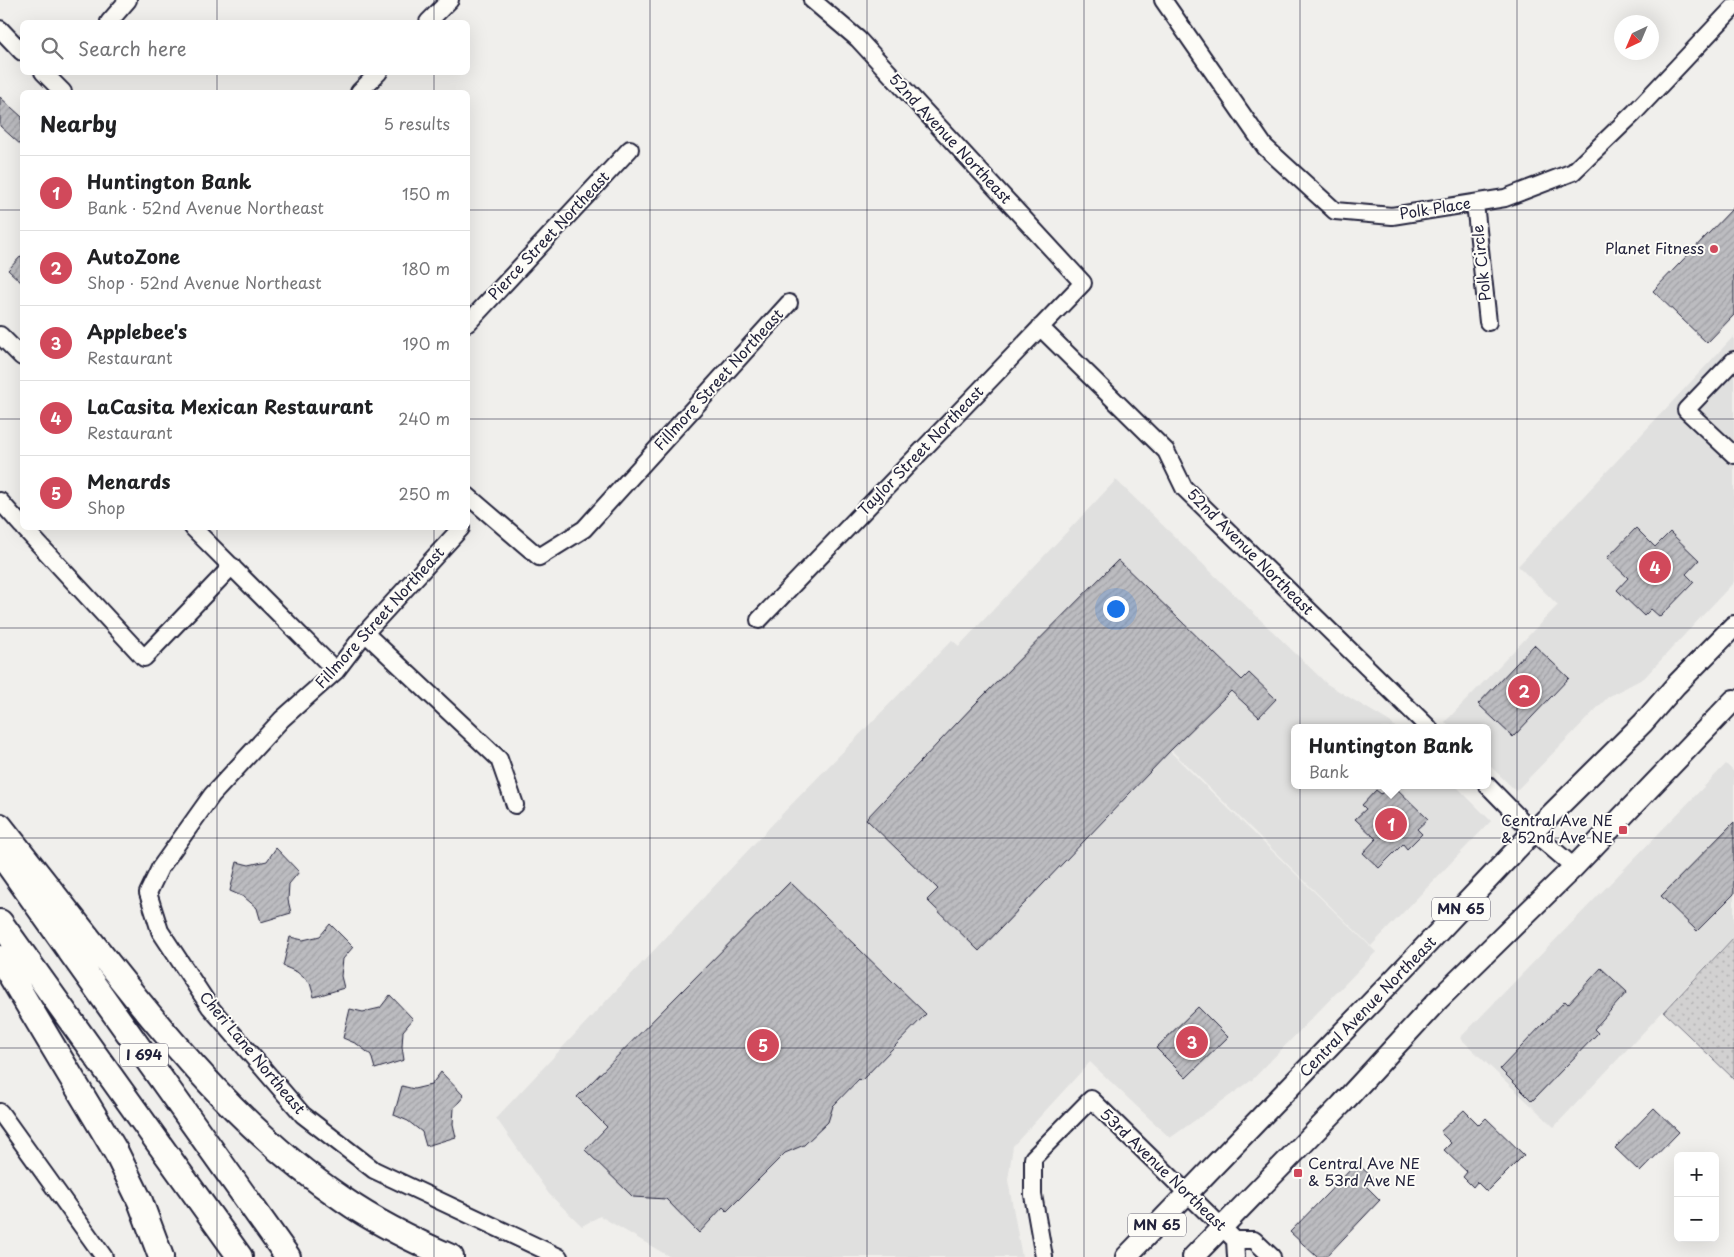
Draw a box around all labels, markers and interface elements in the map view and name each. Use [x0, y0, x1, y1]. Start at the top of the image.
north arrow [1614, 15, 1659, 60]
search box [20, 20, 470, 75]
icon: search [38, 34, 66, 62]
text: Search here [78, 34, 187, 62]
street label: 52nd Avenue Northeast [884, 68, 1018, 208]
text: Nearby [40, 107, 117, 139]
text: 5 results [383, 111, 450, 135]
street label: Pierce Street Northeast [482, 165, 614, 305]
text: Huntington Bank [87, 167, 252, 195]
text: 1 [52, 181, 60, 205]
text: 150 m [402, 181, 450, 205]
street label: Polk Place [1397, 191, 1472, 225]
text: Bank · 52nd Avenue Northeast [87, 195, 324, 219]
street label: Polk Circle [1465, 224, 1496, 303]
place label: Planet Fitness [1605, 236, 1704, 259]
text: AutoZone [87, 242, 180, 270]
marker: Planet Fitness [1708, 243, 1720, 255]
text: 2 [50, 256, 62, 280]
text: 180 m [402, 256, 450, 280]
text: Shop · 52nd Avenue Northeast [87, 270, 322, 294]
street label: Fillmore Street Northeast [648, 303, 788, 455]
text: Applebee's [87, 317, 187, 345]
text: 3 [51, 331, 61, 355]
text: 190 m [402, 331, 450, 355]
text: Restaurant [87, 345, 173, 369]
street label: Taylor Street Northeast [852, 380, 988, 520]
text: LaCasita Mexican Restaurant [87, 392, 373, 420]
text: 4 [51, 406, 61, 430]
text: 240 m [398, 406, 450, 430]
text: Restaurant [87, 420, 173, 444]
text: Menards [87, 467, 171, 495]
text: 5 [51, 481, 61, 505]
text: 250 m [399, 481, 450, 505]
street label: 52nd Avenue Northeast [1182, 482, 1320, 620]
text: Shop [87, 495, 125, 519]
street label: Fillmore Street Northeast [309, 541, 449, 693]
pin: 4 [1639, 548, 1671, 586]
your location [1103, 596, 1129, 622]
pin: 2 [1508, 672, 1540, 710]
popup [1291, 724, 1491, 789]
text: Huntington Bank [1309, 731, 1473, 759]
text: Bank [1309, 759, 1349, 783]
pin: 1 [1375, 805, 1407, 843]
place label: Central Ave NE & 52nd Ave NE [1501, 808, 1613, 848]
marker: Central Ave NE & 52nd Ave NE [1617, 824, 1629, 836]
road number: MN 65 [1432, 898, 1490, 921]
street label: Central Avenue Northeast [1293, 930, 1441, 1082]
street label: Cheri Lane Northeast [195, 986, 312, 1119]
pin: 3 [1176, 1023, 1208, 1061]
pin: 5 [747, 1026, 779, 1064]
road number: I 694 [120, 1044, 168, 1066]
street label: 53rd Avenue Northeast [1096, 1102, 1233, 1236]
place label: Central Ave NE & 53rd Ave NE [1308, 1151, 1420, 1191]
map controls [1674, 1152, 1719, 1242]
button: + [1674, 1152, 1719, 1197]
marker: Central Ave NE & 53rd Ave NE [1292, 1167, 1304, 1179]
button: − [1674, 1197, 1719, 1242]
road number: MN 65 [1128, 1214, 1186, 1236]

